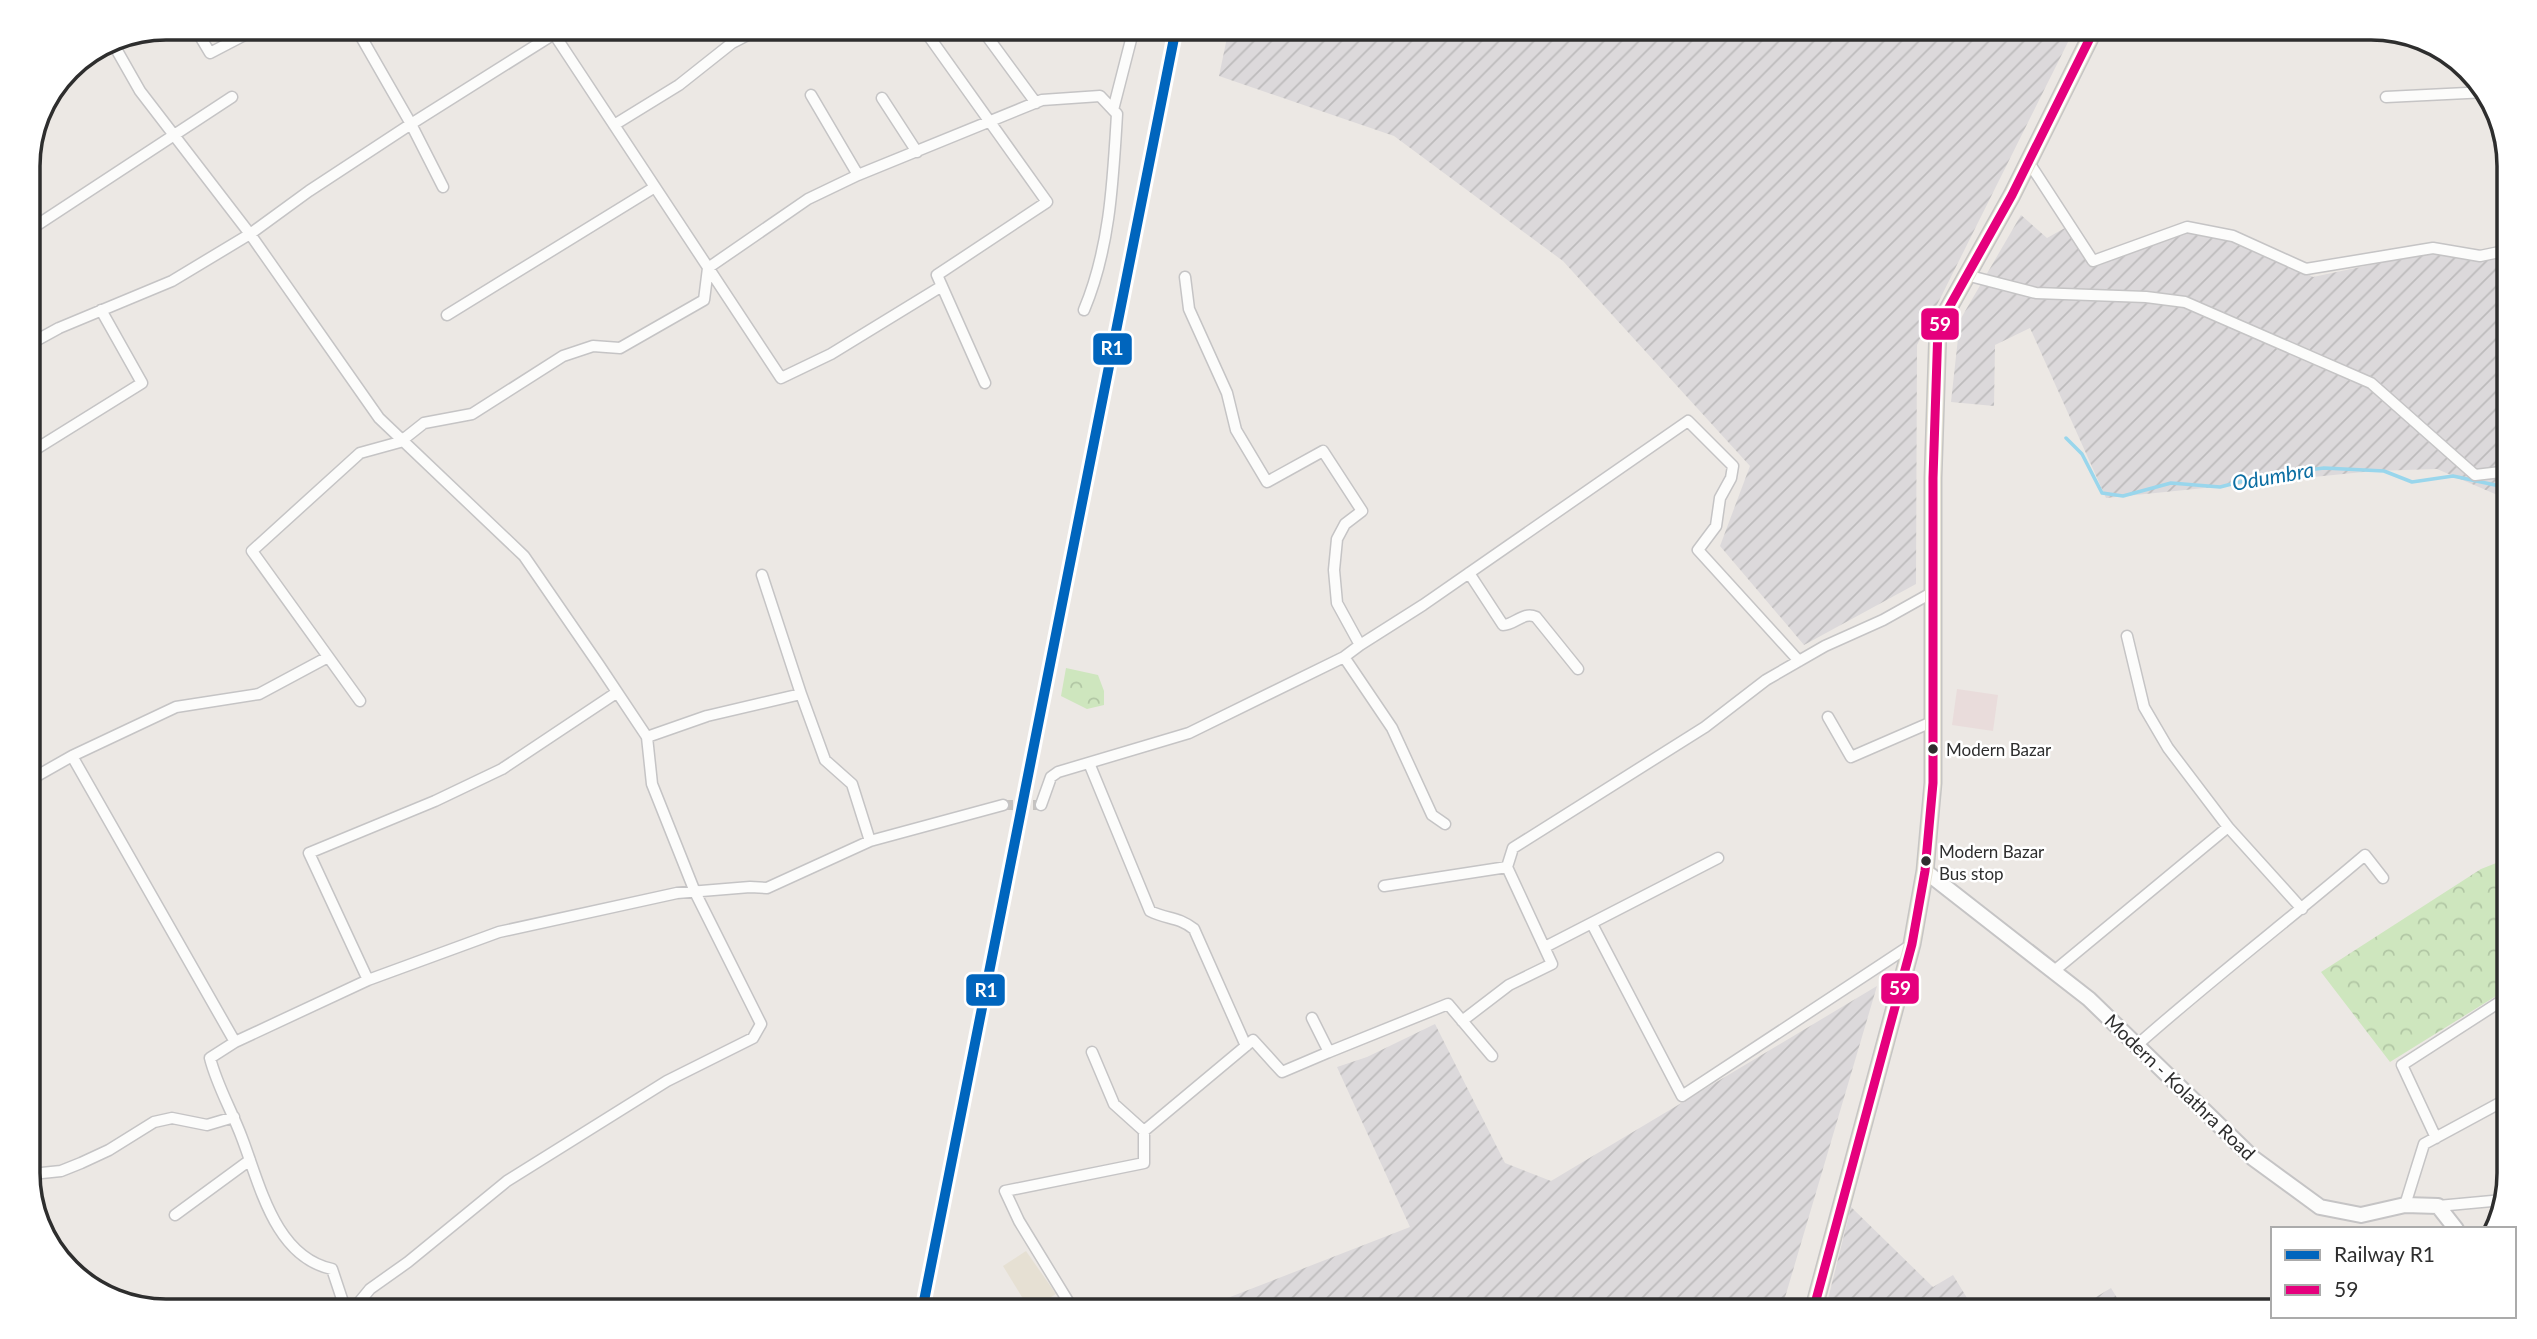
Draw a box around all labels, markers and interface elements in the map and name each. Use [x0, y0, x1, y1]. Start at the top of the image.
line badge: 59 [1920, 307, 1960, 341]
text: 59 [1929, 312, 1951, 335]
line badge: R1 [1092, 332, 1133, 366]
text: R1 [1100, 336, 1124, 359]
water label: Odumbra [2230, 456, 2316, 495]
place label: Modern Bazar [1946, 739, 2052, 760]
marker: Modern Bazar [1926, 742, 1940, 756]
place label: Modern Bazar Bus stop [1939, 841, 2045, 884]
marker: Modern Bazar Bus stop [1919, 854, 1933, 868]
line badge: 59 [1880, 972, 1920, 1005]
line badge: R1 [965, 973, 1006, 1007]
text: 59 [1889, 976, 1911, 999]
text: R1 [974, 978, 998, 1001]
street label: Modern - Kolathra Road [2100, 1009, 2260, 1164]
legend [2271, 1227, 2516, 1318]
text: Railway R1 [2334, 1241, 2435, 1266]
text: 59 [2334, 1276, 2358, 1301]

